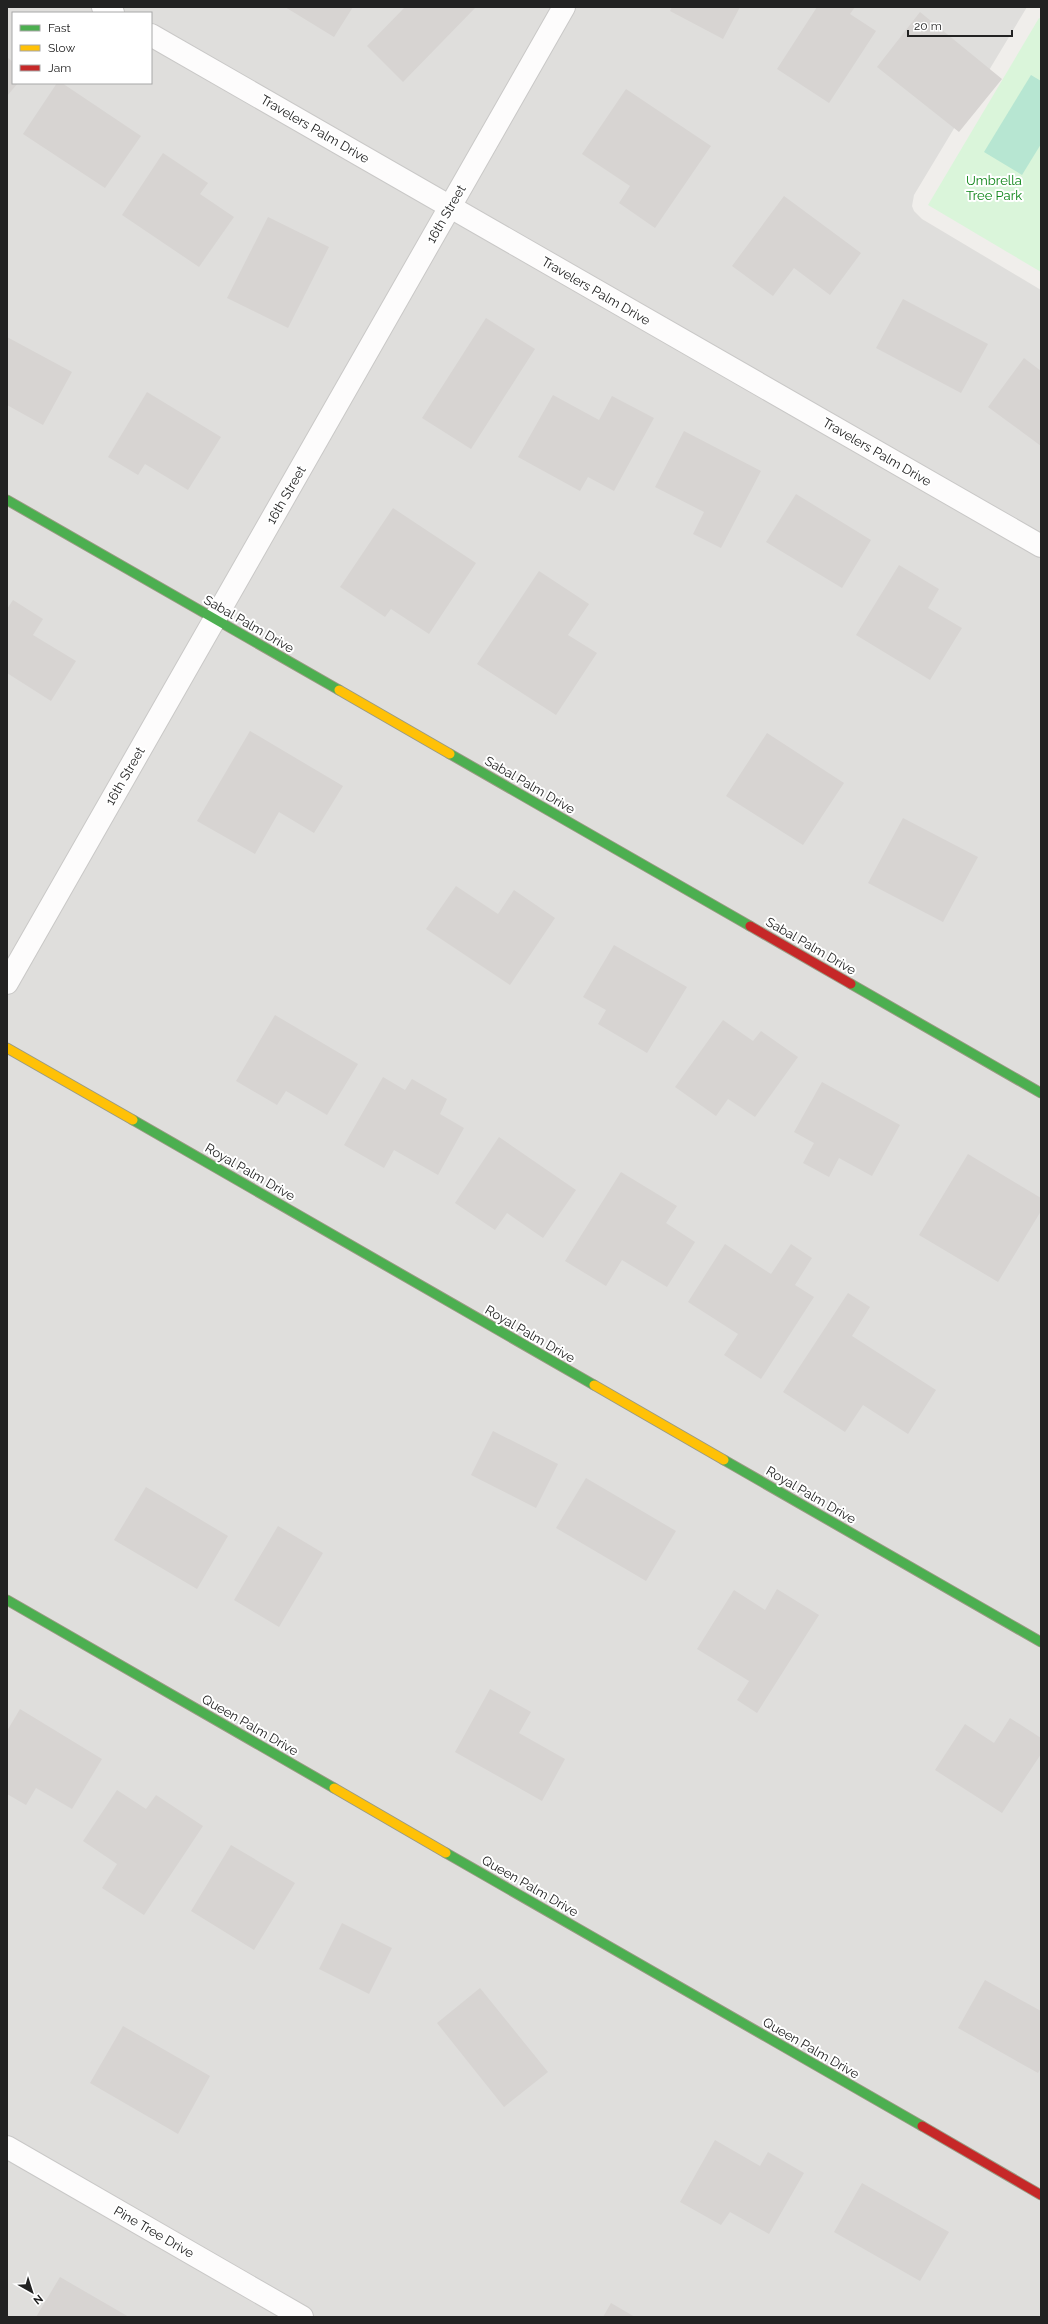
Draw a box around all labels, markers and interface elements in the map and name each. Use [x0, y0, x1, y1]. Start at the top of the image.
legend [12, 12, 152, 84]
scale bar [908, 12, 1012, 38]
text: 20 m [914, 19, 942, 33]
text: Fast [48, 21, 71, 35]
text: Slow [48, 41, 75, 55]
text: Jam [48, 61, 71, 75]
street label: Travelers Palm Drive [258, 92, 372, 166]
park label: Umbrella Tree Park [966, 173, 1022, 203]
street label: 16th Street [423, 182, 469, 246]
street label: Travelers Palm Drive [539, 254, 653, 328]
street label: Travelers Palm Drive [820, 415, 934, 489]
street label: 16th Street [263, 463, 309, 527]
street label: Sabal Palm Drive [201, 592, 297, 656]
street label: 16th Street [102, 744, 148, 808]
street label: Sabal Palm Drive [482, 753, 578, 817]
street label: Sabal Palm Drive [763, 914, 859, 978]
street label: Royal Palm Drive [202, 1140, 298, 1204]
street label: Royal Palm Drive [482, 1302, 578, 1366]
street label: Royal Palm Drive [763, 1463, 859, 1527]
street label: Queen Palm Drive [199, 1691, 301, 1759]
street label: Queen Palm Drive [479, 1852, 581, 1920]
street label: Queen Palm Drive [760, 2014, 862, 2082]
street label: Pine Tree Drive [111, 2203, 197, 2261]
north arrow [12, 2272, 52, 2312]
text: N [31, 2292, 45, 2307]

